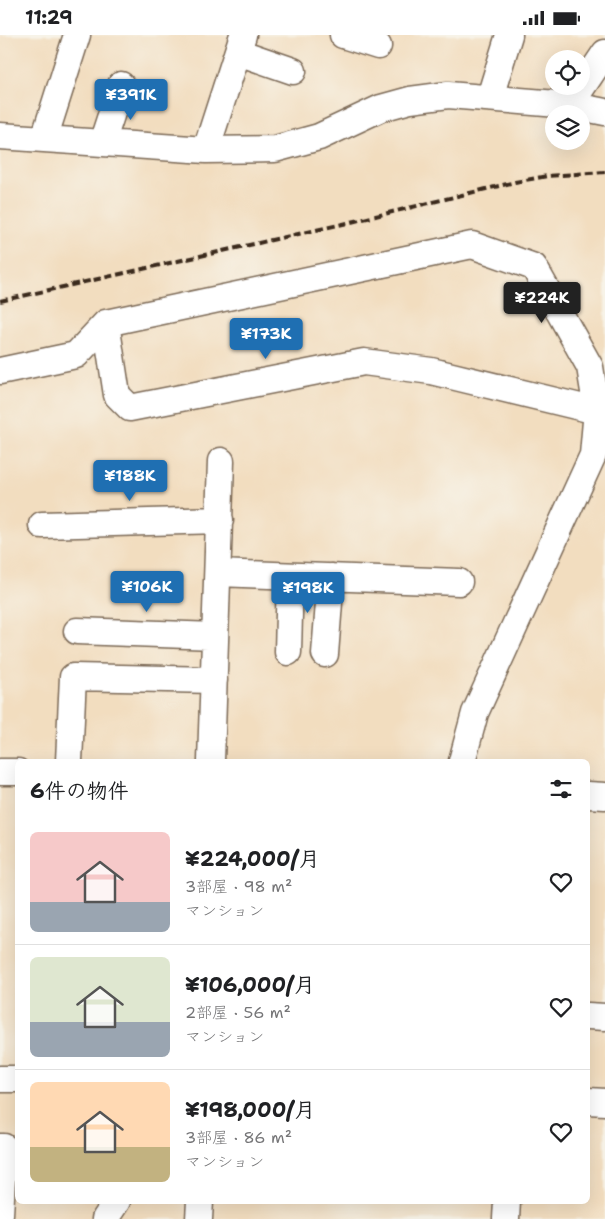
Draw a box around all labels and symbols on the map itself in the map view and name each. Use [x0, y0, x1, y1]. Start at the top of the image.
pin: ¥391K [96, 79, 166, 121]
pin: ¥224K [507, 281, 577, 324]
pin: ¥173K [231, 317, 301, 360]
pin: ¥188K [95, 459, 165, 502]
pin: ¥106K [112, 571, 182, 613]
pin: ¥198K [273, 571, 343, 614]

